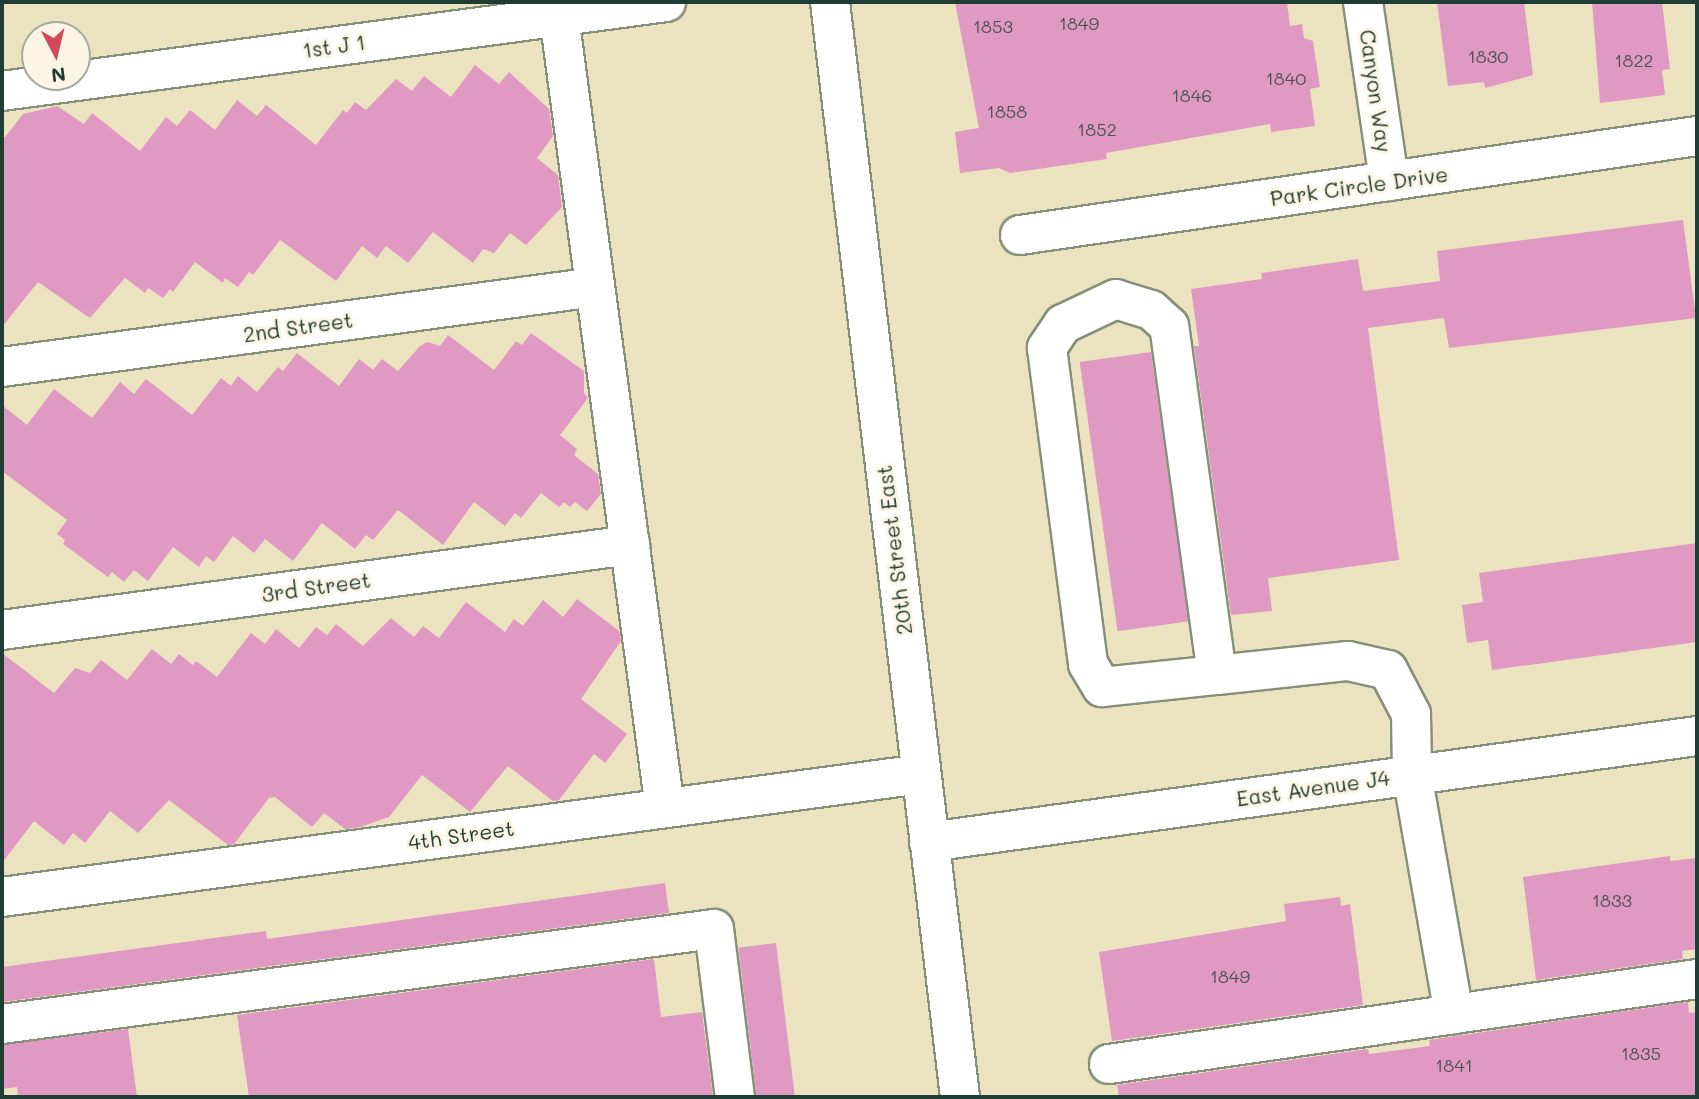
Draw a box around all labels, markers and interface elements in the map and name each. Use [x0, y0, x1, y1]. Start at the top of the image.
house number: 1849 [1059, 12, 1099, 34]
house number: 1853 [973, 15, 1013, 37]
north arrow [21, 21, 91, 91]
street label: Canyon Way [1355, 28, 1397, 154]
street label: 1st J 1 [301, 29, 367, 63]
house number: 1830 [1468, 45, 1508, 67]
house number: 1822 [1615, 49, 1653, 71]
text: N [50, 62, 67, 89]
house number: 1840 [1266, 67, 1306, 89]
house number: 1846 [1172, 84, 1212, 106]
house number: 1858 [987, 100, 1027, 122]
house number: 1852 [1077, 118, 1117, 140]
street label: Park Circle Drive [1269, 161, 1449, 211]
street label: 2nd Street [242, 307, 354, 347]
street label: 20th Street East [871, 464, 917, 636]
street label: 3rd Street [260, 567, 372, 607]
street label: East Avenue J4 [1235, 765, 1391, 811]
street label: 4th Street [406, 815, 516, 855]
house number: 1833 [1592, 889, 1632, 911]
house number: 1849 [1210, 965, 1250, 987]
house number: 1835 [1621, 1042, 1661, 1064]
house number: 1841 [1435, 1054, 1473, 1076]

